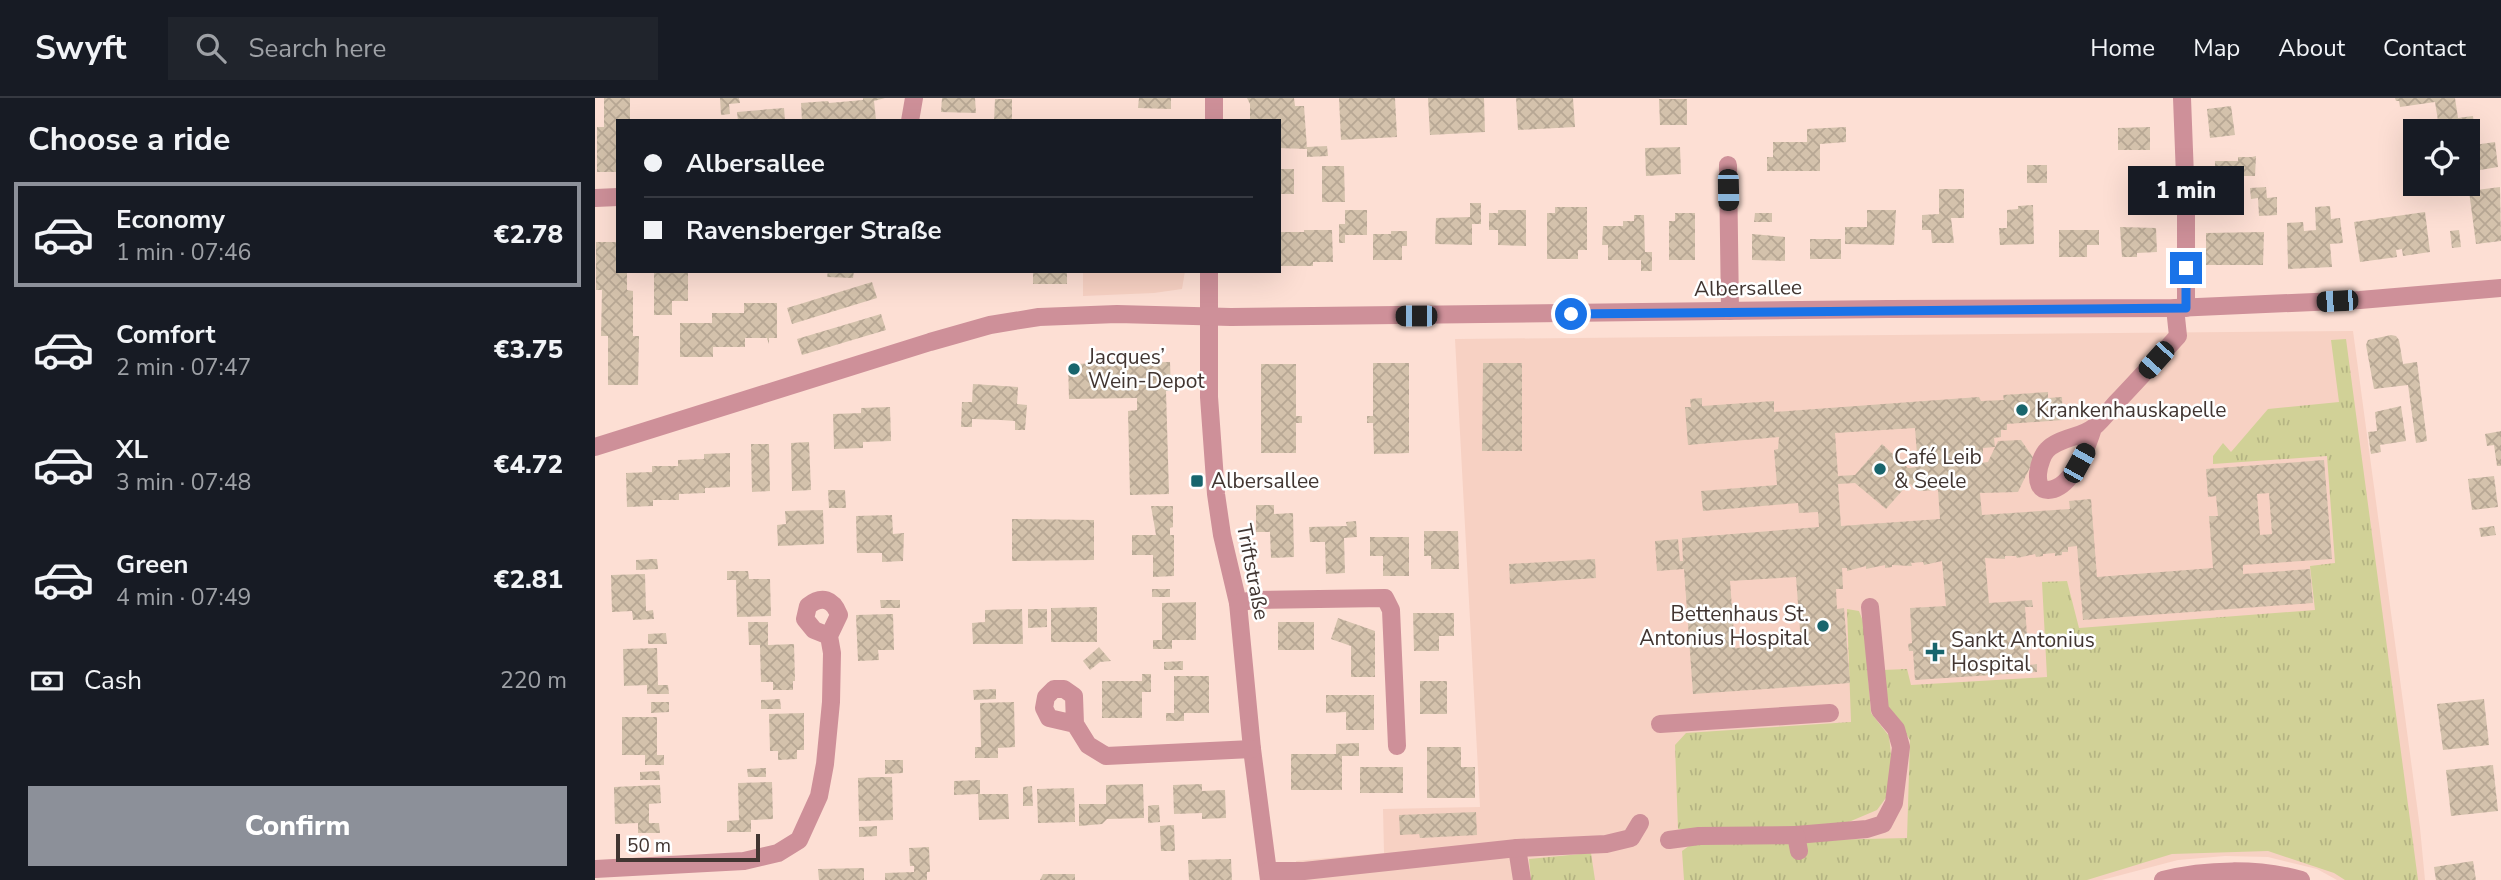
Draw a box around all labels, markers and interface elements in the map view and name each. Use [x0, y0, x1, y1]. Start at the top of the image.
search box [168, 17, 658, 80]
text: Swyft [35, 26, 126, 71]
icon: search [192, 29, 230, 67]
text: Search here [248, 31, 386, 66]
text: Home [2090, 32, 2155, 64]
text: Map [2193, 32, 2240, 64]
text: About [2278, 32, 2345, 64]
text: Contact [2383, 32, 2466, 64]
text: Choose a ride [28, 118, 230, 161]
map controls [2403, 119, 2480, 196]
button: locate [2403, 119, 2480, 196]
text: Albersallee [686, 146, 825, 181]
callout: 1 min [2128, 166, 2244, 216]
car [1718, 169, 1739, 211]
text: 1 min [2156, 175, 2216, 206]
text: Economy [116, 202, 225, 237]
icon: car [32, 203, 95, 266]
text: Ravensberger Straße [686, 213, 942, 248]
text: €2.78 [494, 217, 563, 252]
text: 1 min · 07:46 [116, 237, 251, 268]
route end [2170, 252, 2202, 284]
street label: Albersallee [1694, 273, 1802, 303]
car [2316, 289, 2359, 313]
route start [1555, 298, 1587, 330]
car [1396, 306, 1438, 327]
text: Comfort [116, 317, 216, 352]
icon: car [32, 318, 95, 381]
text: €3.75 [494, 332, 563, 367]
car [2135, 337, 2178, 383]
place label: Jacques’ Wein-Depot [1087, 343, 1205, 395]
text: 2 min · 07:47 [116, 352, 251, 383]
marker: Jacques’ Wein-Depot [1066, 361, 1082, 377]
place label: Krankenhauskapelle [2036, 396, 2226, 424]
marker: Krankenhauskapelle [2014, 402, 2030, 418]
text: XL [116, 432, 148, 467]
icon: car [32, 433, 95, 496]
car [2060, 440, 2099, 486]
place label: Café Leib & Seele [1894, 443, 1982, 495]
text: €4.72 [494, 447, 563, 482]
marker: Café Leib & Seele [1872, 461, 1888, 477]
text: 3 min · 07:48 [116, 467, 251, 498]
place label: Albersallee [1211, 467, 1319, 495]
marker: Albersallee [1189, 473, 1205, 489]
street label: Triftstraße [1230, 522, 1276, 622]
text: Green [116, 547, 189, 582]
icon: car [32, 548, 95, 611]
text: €2.81 [494, 562, 563, 597]
text: 4 min · 07:49 [116, 582, 251, 613]
place label: Bettenhaus St. Antonius Hospital [1639, 600, 1810, 652]
marker: Bettenhaus St. Antonius Hospital [1815, 618, 1831, 634]
place label: Sankt Antonius Hospital [1951, 626, 2095, 678]
marker: Sankt Antonius Hospital [1925, 642, 1945, 662]
icon: cash [28, 662, 66, 700]
text: Cash [84, 663, 142, 698]
text: 220 m [500, 665, 567, 696]
button: Confirm [28, 786, 567, 866]
scale bar [616, 831, 759, 863]
text: 50 m [627, 833, 671, 859]

